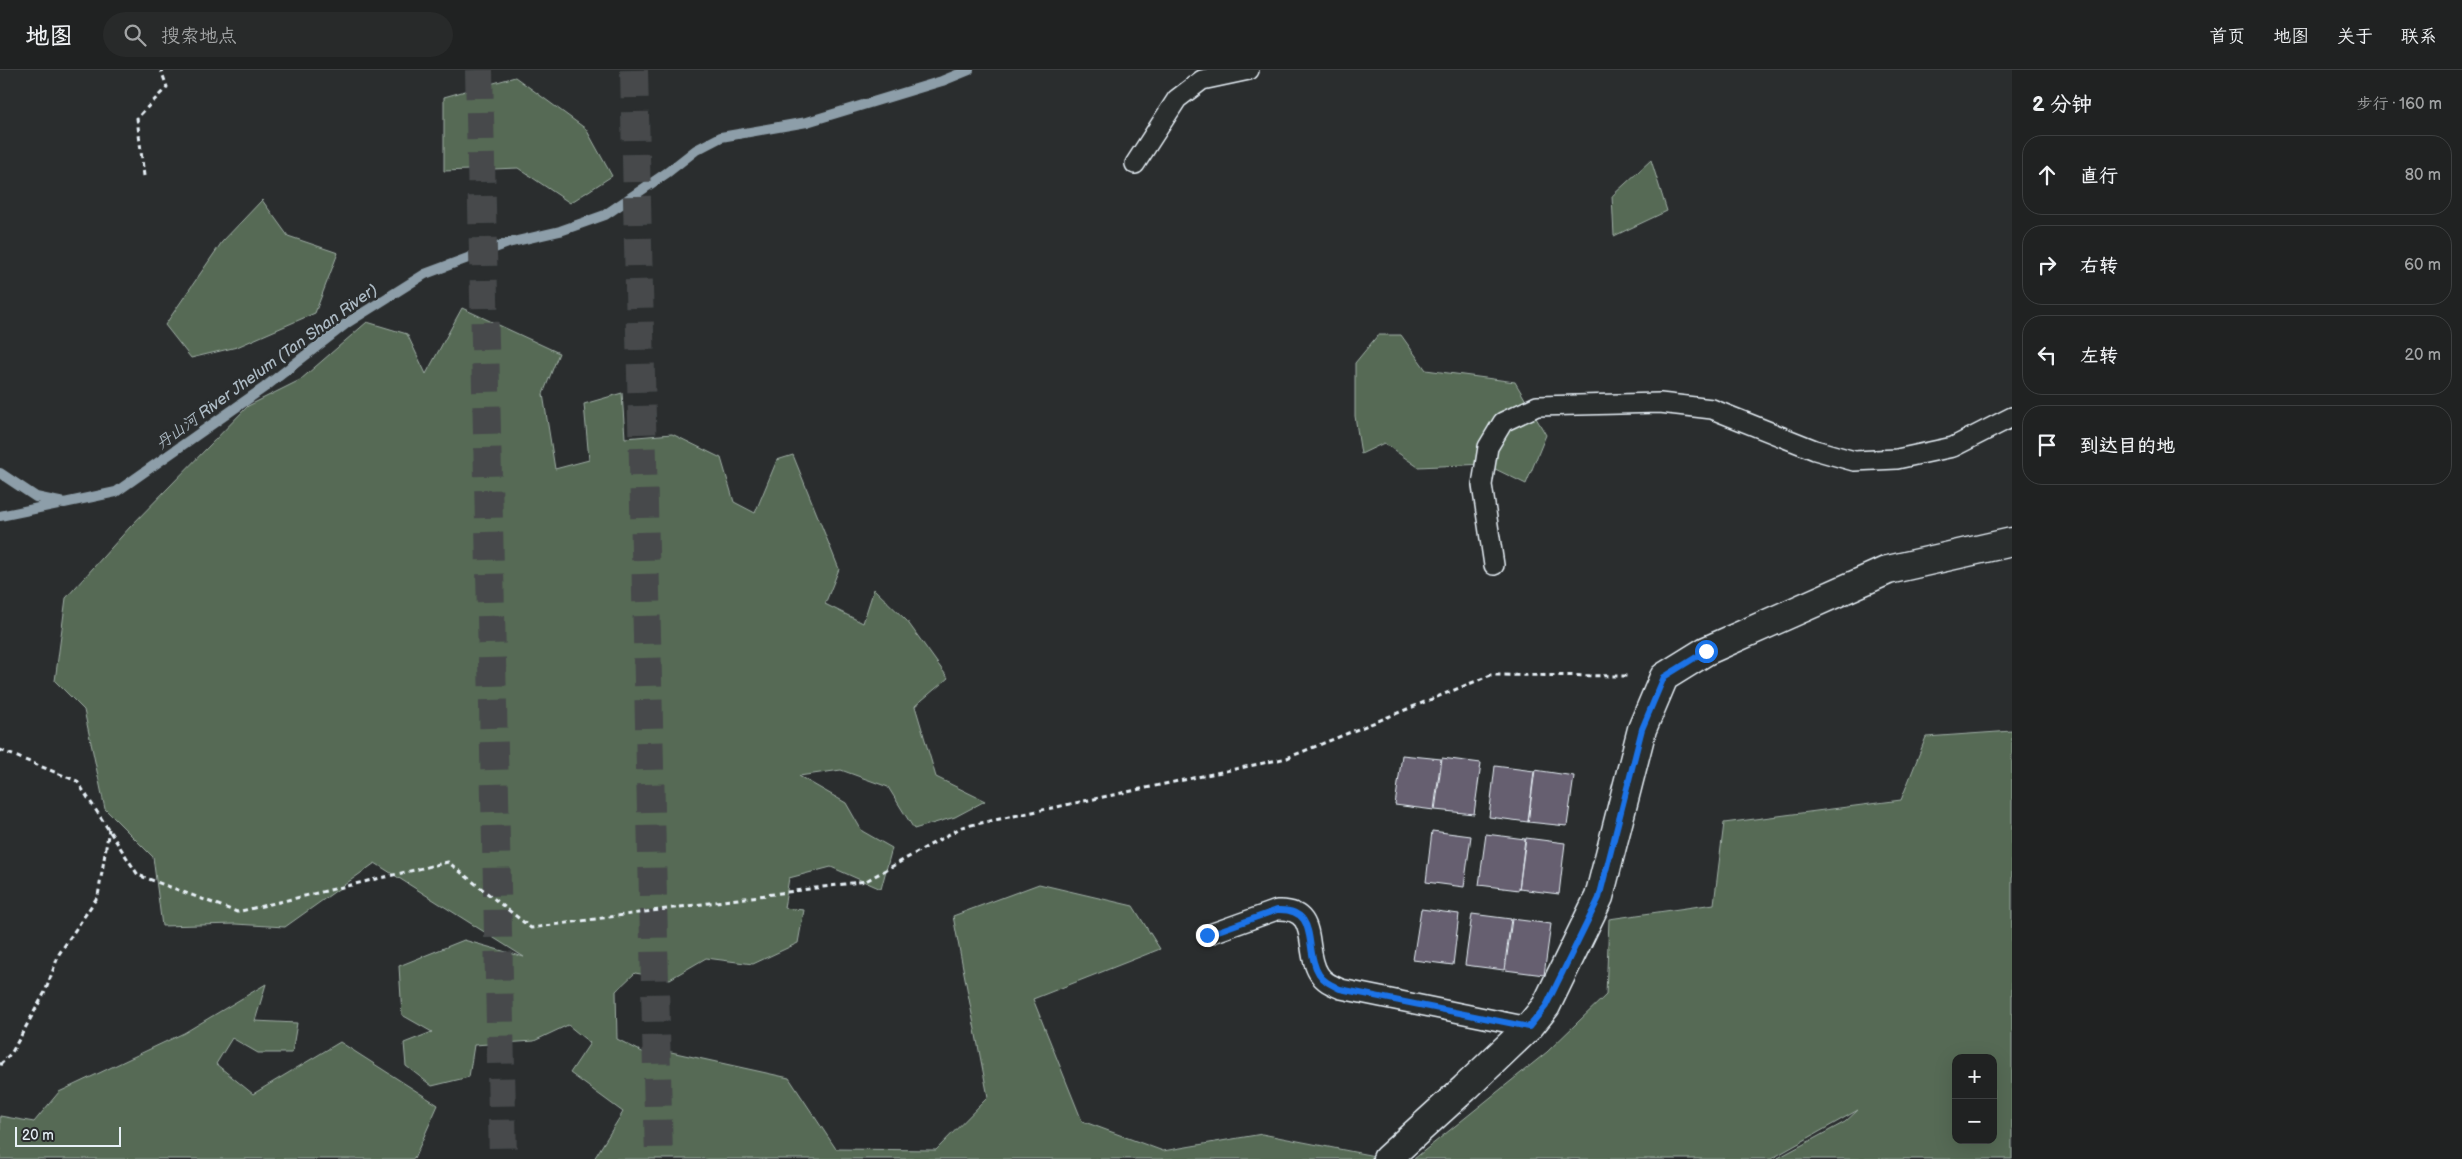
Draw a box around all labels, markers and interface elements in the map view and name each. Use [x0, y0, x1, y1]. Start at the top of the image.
search box [103, 12, 453, 57]
icon: search [121, 21, 149, 49]
text: 地图 [25, 22, 73, 51]
text: 搜索地点 [161, 25, 237, 48]
text: 首页 [2209, 26, 2245, 47]
text: 地图 [2273, 26, 2309, 47]
text: 关于 [2337, 26, 2373, 47]
text: 联系 [2401, 26, 2437, 47]
text: 2 分钟 [2032, 92, 2092, 117]
text: 步行 · 160 m [2357, 95, 2442, 114]
icon: ahead [2033, 161, 2061, 189]
text: 直行 [2080, 165, 2118, 188]
text: 80 m [2405, 166, 2441, 185]
icon: right [2033, 251, 2061, 279]
text: 右转 [2080, 255, 2118, 278]
text: 60 m [2404, 256, 2441, 275]
water label: 丹山河 River Jhelum (Tan Shan River) [152, 280, 381, 454]
icon: left [2033, 341, 2061, 369]
text: 左转 [2080, 345, 2118, 368]
text: 20 m [2405, 346, 2441, 365]
icon: arrive [2033, 431, 2061, 459]
text: 到达目的地 [2080, 435, 2175, 458]
route start [1695, 640, 1718, 663]
route end [1196, 924, 1219, 947]
map controls [1952, 1054, 1997, 1144]
button: + [1952, 1054, 1997, 1099]
button: − [1952, 1099, 1997, 1144]
scale bar [15, 1124, 121, 1147]
text: 20 m [22, 1127, 54, 1144]

